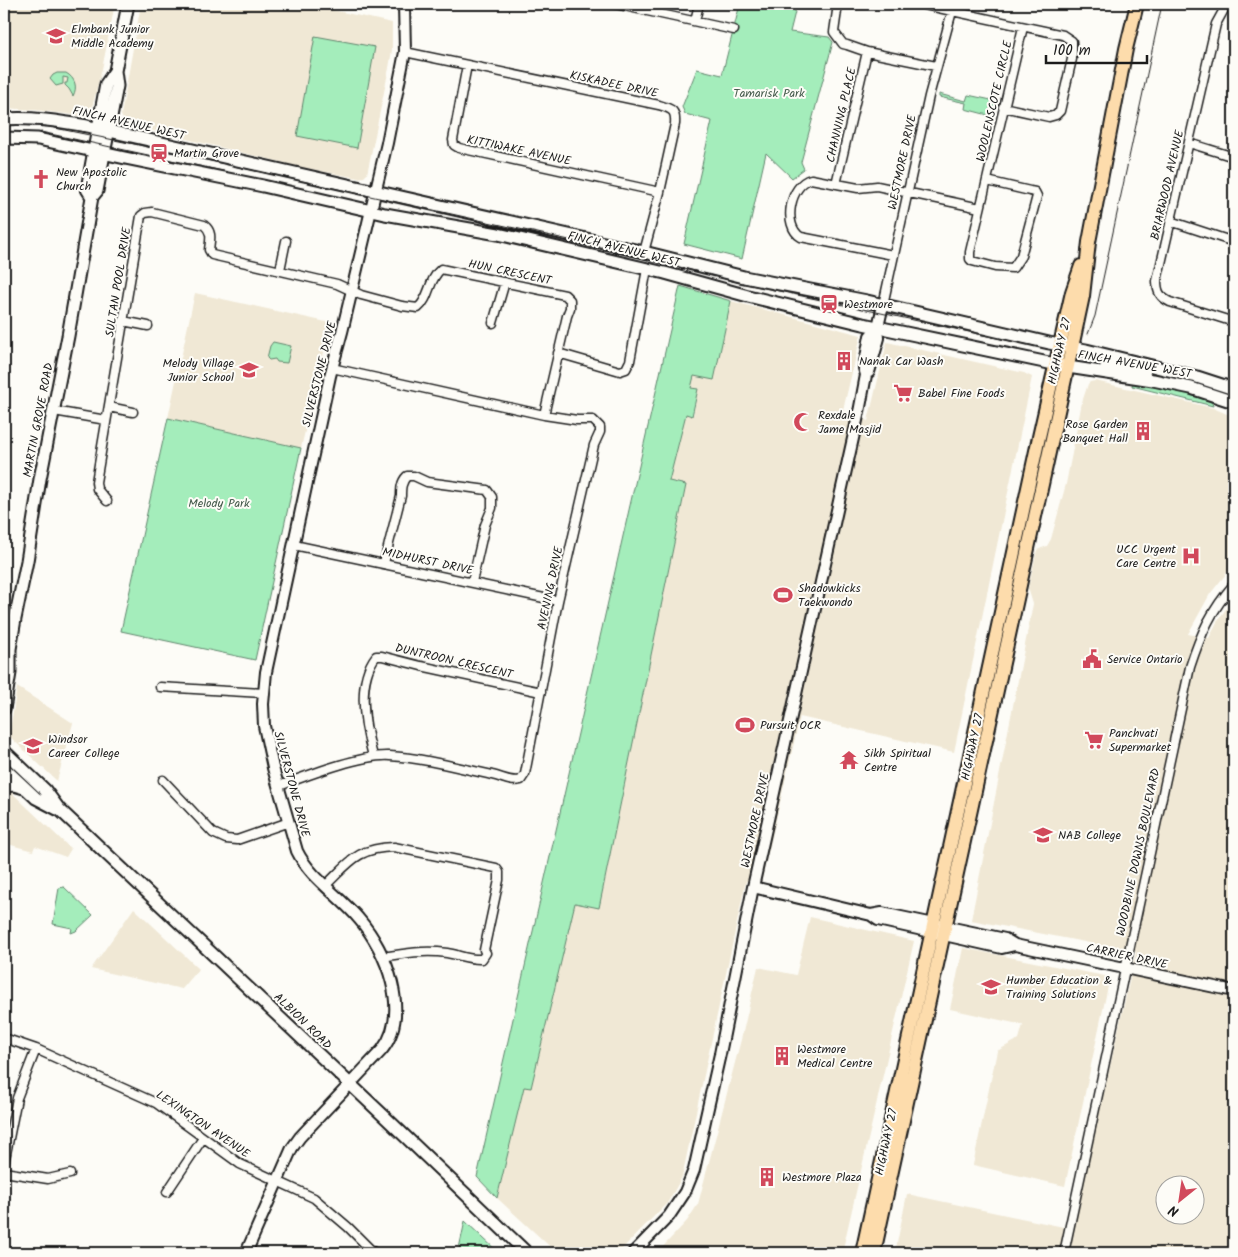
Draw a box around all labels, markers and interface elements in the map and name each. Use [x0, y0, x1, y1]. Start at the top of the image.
place label: Elmbank Junior Middle Academy [71, 20, 154, 53]
school or university icon: Elmbank Junior Middle Academy [45, 25, 67, 47]
scale bar [1046, 32, 1147, 64]
street label: WOOLENSCOTE CIRCLE [971, 38, 1018, 163]
text: 100 m [1053, 39, 1091, 63]
street label: CHANNING PLACE [821, 65, 862, 165]
street label: KISKADEE DRIVE [568, 66, 661, 103]
park label: Tamarisk Park [733, 84, 805, 103]
street label: FINCH AVENUE WEST [71, 101, 189, 146]
street label: WESTMORE DRIVE [883, 112, 922, 211]
street label: BRIARWOOD AVENUE [1146, 127, 1190, 242]
street label: KITTIWAKE AVENUE [465, 130, 574, 171]
station icon: Martin Grove [148, 142, 170, 164]
place label: Martin Grove [174, 144, 240, 163]
place label: New Apostolic Church [56, 163, 127, 196]
church icon: New Apostolic Church [30, 168, 52, 190]
street label: SULTAN POOL DRIVE [100, 225, 137, 338]
street label: FINCH AVENUE WEST [566, 226, 684, 273]
street label: HUN CRESCENT [467, 254, 555, 291]
station icon: Westmore [818, 293, 840, 315]
place label: Westmore [844, 295, 894, 314]
street label: HIGHWAY 27 [1043, 315, 1077, 386]
street label: SILVERSTONE DRIVE [297, 318, 342, 429]
street label: FINCH AVENUE WEST [1077, 345, 1195, 384]
building icon: Nanak Car Wash [833, 350, 855, 372]
place label: Nanak Car Wash [859, 352, 943, 371]
place label: Melody Village Junior School [162, 354, 235, 387]
school or university icon: Melody Village Junior School [238, 359, 260, 381]
street label: MARTIN GROVE ROAD [18, 361, 59, 479]
supermarket icon: Babel Fine Foods [892, 382, 914, 404]
place label: Babel Fine Foods [918, 384, 1005, 403]
place label: Rexdale Jame Masjid [818, 406, 882, 439]
mosque icon: Rexdale Jame Masjid [792, 411, 814, 433]
place label: Rose Garden Banquet Hall [1062, 415, 1128, 448]
building icon: Rose Garden Banquet Hall [1132, 420, 1154, 442]
park label: Melody Park [188, 494, 250, 513]
place label: UCC Urgent Care Centre [1116, 540, 1177, 573]
street label: MIDHURST DRIVE [381, 543, 476, 581]
street label: AVENING DRIVE [532, 544, 569, 631]
hospital icon: UCC Urgent Care Centre [1180, 545, 1202, 567]
place label: Shadowkicks Taekwondo [798, 579, 861, 612]
sports icon: Shadowkicks Taekwondo [772, 584, 794, 606]
street label: DUNTROON CRESCENT [393, 639, 516, 685]
public building icon: Service Ontario [1081, 648, 1103, 670]
place label: Service Ontario [1107, 650, 1183, 669]
street label: HIGHWAY 27 [956, 711, 989, 782]
sports icon: Pursuit OCR [734, 714, 756, 736]
place label: Pursuit OCR [760, 716, 821, 735]
place label: Panchvati Supermarket [1109, 724, 1171, 757]
street label: SILVERSTONE DRIVE [268, 729, 315, 840]
supermarket icon: Panchvati Supermarket [1083, 729, 1105, 751]
place label: Windsor Career College [48, 730, 120, 763]
school or university icon: Windsor Career College [22, 735, 44, 757]
place label: Sikh Spiritual Centre [864, 744, 931, 777]
temple icon: Sikh Spiritual Centre [838, 749, 860, 771]
street label: WOODBINE DOWNS BOULEVARD [1111, 766, 1166, 938]
street label: WESTMORE DRIVE [736, 770, 775, 869]
school or university icon: NAB College [1032, 824, 1054, 846]
place label: NAB College [1058, 826, 1121, 845]
street label: CARRIER DRIVE [1084, 939, 1170, 975]
place label: Humber Education & Training Solutions [1006, 971, 1112, 1004]
school or university icon: Humber Education & Training Solutions [980, 976, 1002, 998]
street label: ALBION ROAD [269, 989, 336, 1054]
place label: Westmore Medical Centre [797, 1040, 873, 1073]
building icon: Westmore Medical Centre [771, 1045, 793, 1067]
street label: LEXINGTON AVENUE [152, 1086, 254, 1164]
street label: HIGHWAY 27 [870, 1106, 903, 1177]
building icon: Westmore Plaza [756, 1166, 778, 1188]
place label: Westmore Plaza [782, 1168, 862, 1187]
north arrow [1156, 1174, 1206, 1224]
text: N [1165, 1199, 1183, 1222]

